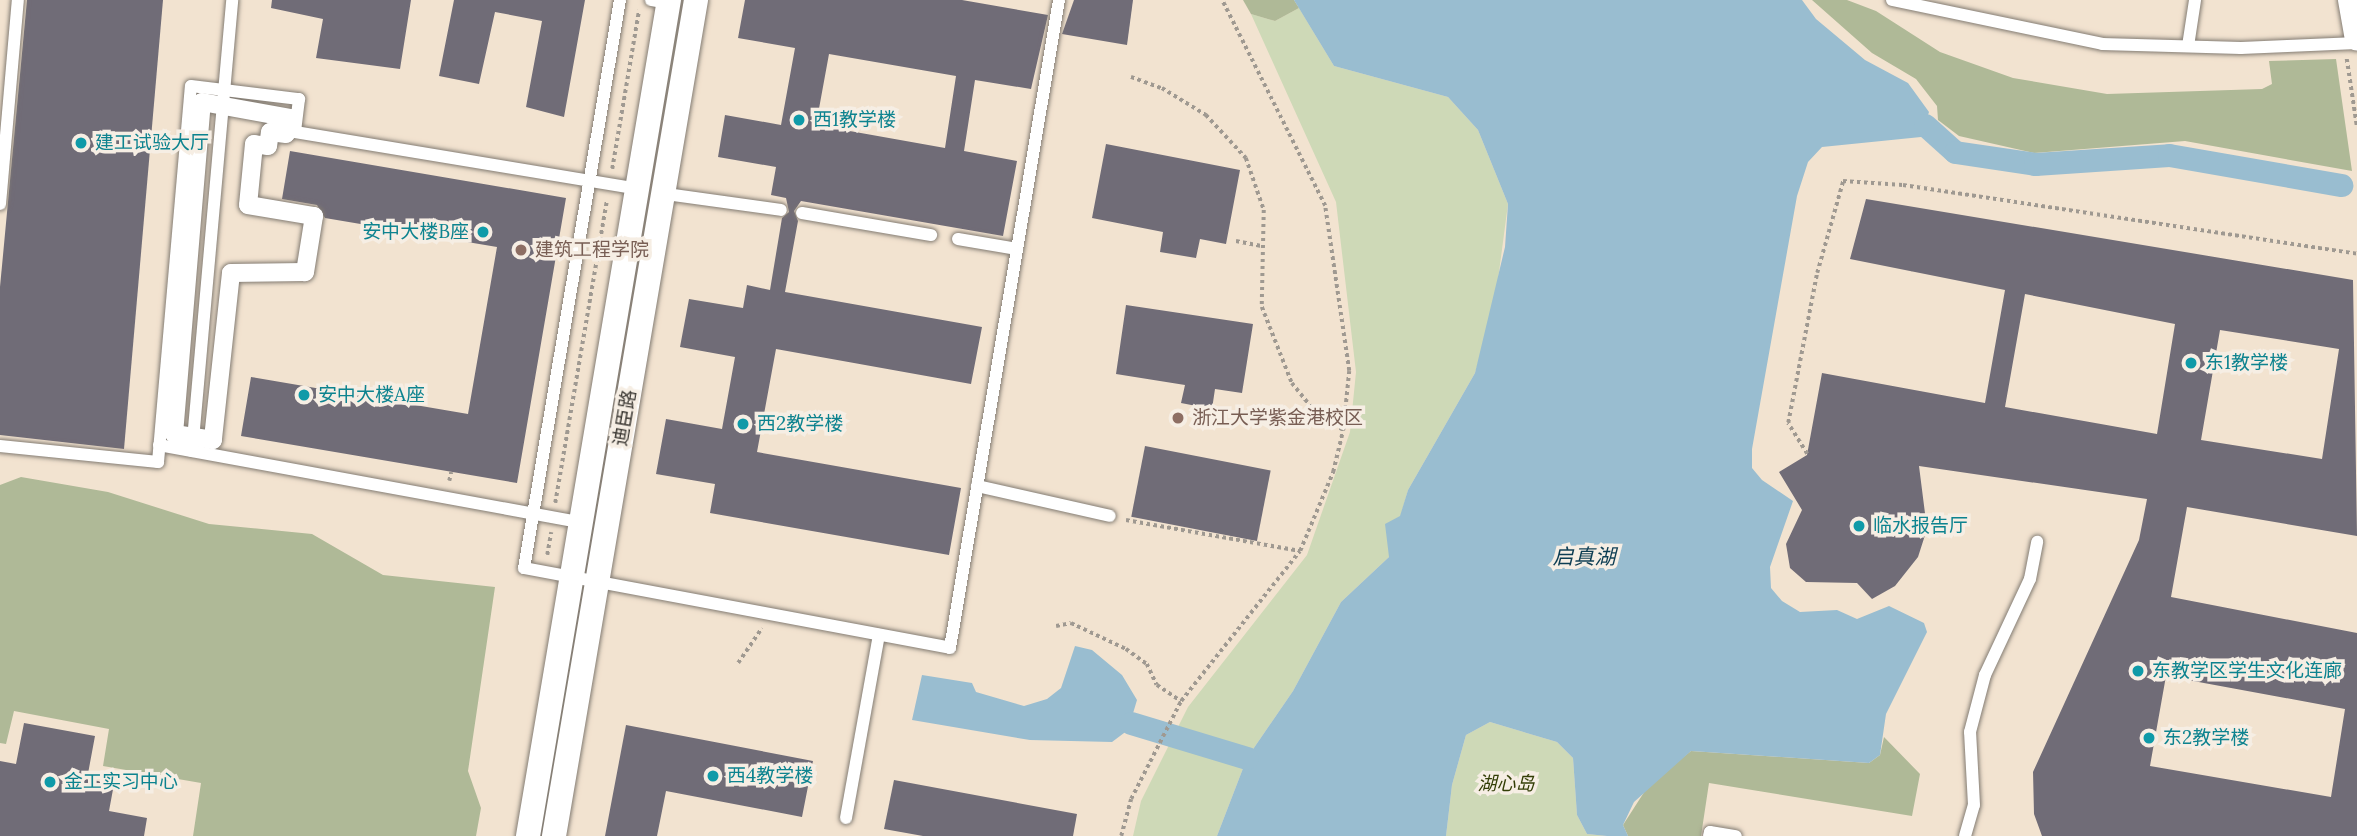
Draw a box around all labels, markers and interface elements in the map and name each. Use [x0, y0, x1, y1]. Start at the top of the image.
place label: 西1教学楼 [813, 109, 896, 131]
marker: 西1教学楼 [791, 112, 807, 128]
place label: 建工试验大厅 [95, 132, 209, 154]
marker: 建工试验大厅 [73, 135, 89, 151]
place label: 安中大楼B座 [362, 221, 469, 243]
marker: 安中大楼B座 [475, 224, 491, 240]
place label: 建筑工程学院 [535, 239, 649, 261]
marker: 建筑工程学院 [513, 242, 529, 258]
place label: 东1教学楼 [2205, 352, 2288, 374]
marker: 东1教学楼 [2183, 355, 2199, 371]
place label: 安中大楼A座 [318, 384, 425, 406]
marker: 安中大楼A座 [296, 387, 312, 403]
street label: 迪臣路 [609, 388, 641, 448]
place label: 浙江大学紫金港校区 [1192, 407, 1363, 429]
marker: 浙江大学紫金港校区 [1170, 410, 1186, 426]
place label: 西2教学楼 [757, 413, 843, 435]
marker: 西2教学楼 [735, 416, 751, 432]
place label: 临水报告厅 [1873, 515, 1968, 537]
marker: 临水报告厅 [1851, 518, 1867, 534]
water label: 启真湖 [1553, 544, 1615, 570]
place label: 东教学区学生文化连廊 [2152, 660, 2342, 682]
marker: 东教学区学生文化连廊 [2130, 663, 2146, 679]
place label: 东2教学楼 [2163, 727, 2249, 749]
marker: 东2教学楼 [2141, 730, 2157, 746]
place label: 西4教学楼 [727, 765, 813, 787]
marker: 西4教学楼 [705, 768, 721, 784]
place label: 金工实习中心 [64, 771, 178, 793]
park label: 湖心岛 [1478, 773, 1534, 795]
marker: 金工实习中心 [42, 774, 58, 790]

